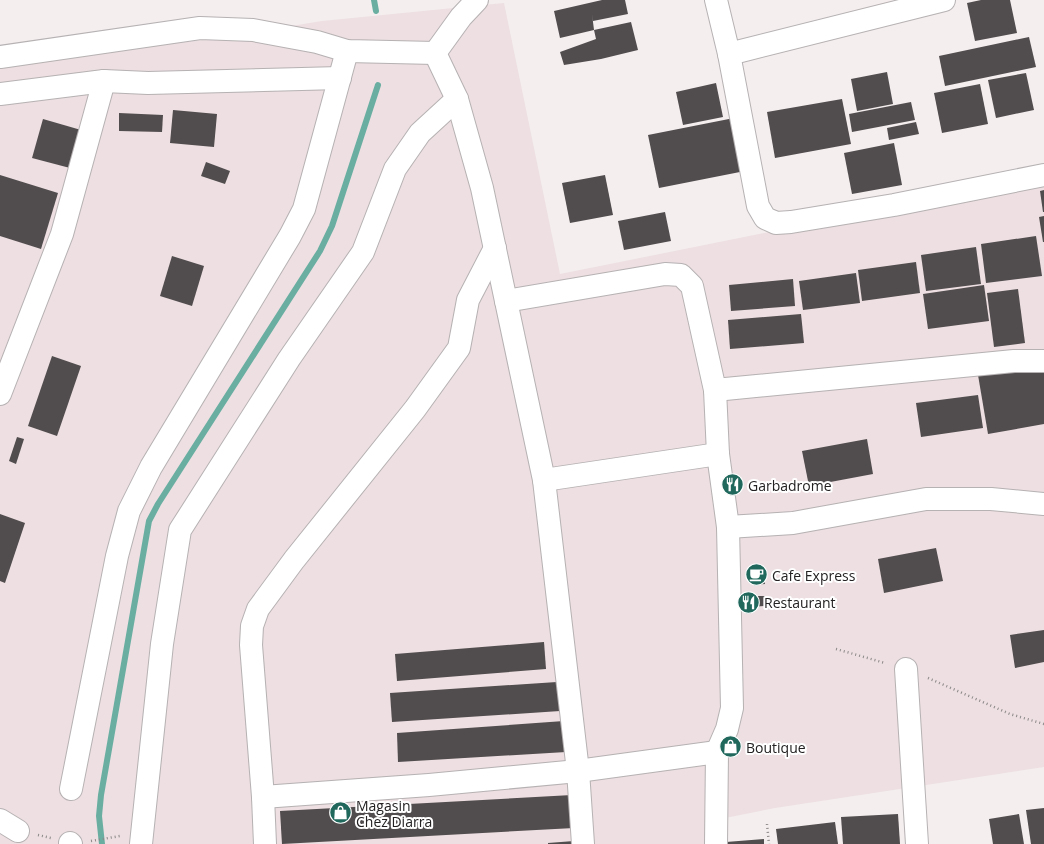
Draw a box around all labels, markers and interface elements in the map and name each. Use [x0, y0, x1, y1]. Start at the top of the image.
restaurant icon: Garbadrome [719, 472, 745, 498]
place label: Garbadrome [748, 476, 832, 495]
cafe icon: Cafe Express [744, 562, 770, 588]
place label: Cafe Express [772, 566, 856, 585]
restaurant icon: Restaurant [736, 589, 762, 615]
place label: Restaurant [764, 593, 836, 612]
shop icon: Boutique [717, 734, 743, 760]
place label: Boutique [746, 738, 806, 757]
place label: Magasin Chez Diarra [356, 796, 432, 831]
shop icon: Magasin Chez Diarra [327, 800, 353, 826]

